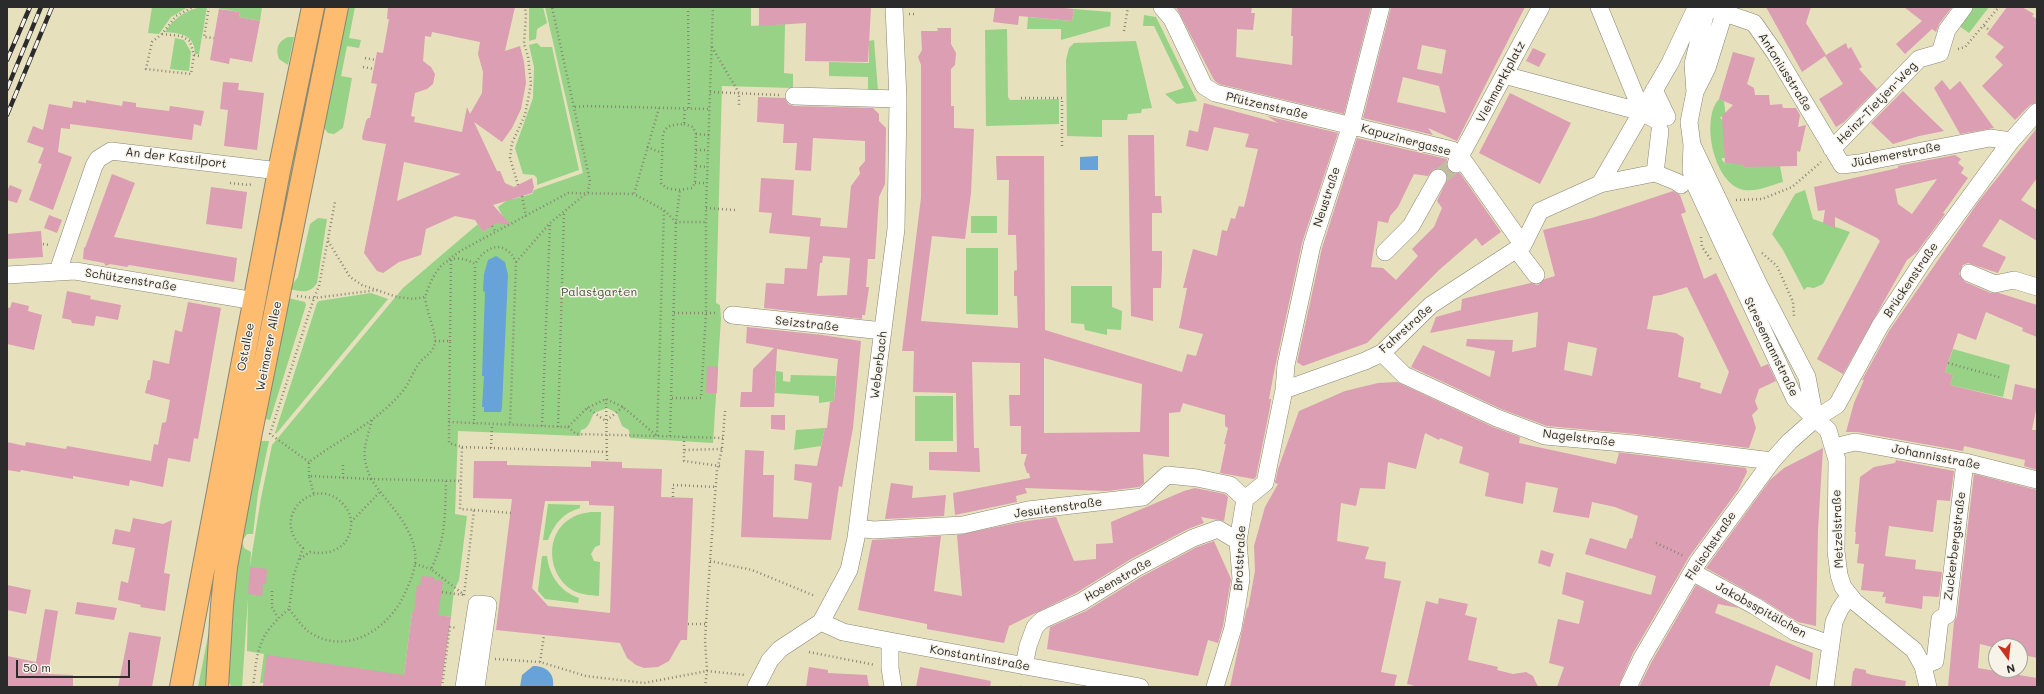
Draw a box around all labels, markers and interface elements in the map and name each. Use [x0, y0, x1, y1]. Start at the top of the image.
street label: Antoniusstraße [1755, 30, 1815, 114]
street label: Viehmarktplatz [1473, 39, 1529, 125]
street label: Heinz-Tietjen-Weg [1834, 59, 1920, 147]
street label: Pfützenstraße [1224, 90, 1310, 122]
street label: Kapuzinergasse [1359, 121, 1453, 159]
street label: Jüdemerstraße [1850, 139, 1942, 171]
street label: An der Kastilport [124, 145, 228, 171]
street label: Neustraße [1310, 165, 1344, 229]
street label: Brückenstraße [1881, 240, 1941, 320]
street label: Schützenstraße [84, 266, 178, 294]
park label: Palastgarten [561, 285, 637, 299]
street label: Stresemannstraße [1741, 295, 1801, 399]
street label: Weimarer Allee [253, 300, 285, 392]
street label: Fahrstraße [1376, 301, 1436, 357]
street label: Seizstraße [774, 313, 840, 335]
street label: Ostallee [234, 322, 258, 372]
street label: Weberbach [868, 330, 890, 400]
street label: Nagelstraße [1542, 426, 1616, 450]
street label: Johannisstraße [1890, 441, 1982, 473]
street label: Metzelstraße [1829, 489, 1847, 569]
street label: Zuckerbergstraße [1941, 491, 1969, 601]
street label: Jesuitenstraße [1013, 495, 1103, 521]
street label: Fleischstraße [1683, 509, 1739, 583]
street label: Brotstraße [1231, 525, 1249, 591]
street label: Hosenstraße [1082, 555, 1154, 605]
street label: Jakobsspitälchen [1713, 579, 1809, 641]
north arrow [1988, 638, 2028, 678]
street label: Konstantinstraße [929, 642, 1031, 674]
scale bar [18, 652, 132, 678]
text: 50 m [23, 659, 51, 675]
text: N [2005, 661, 2017, 677]

